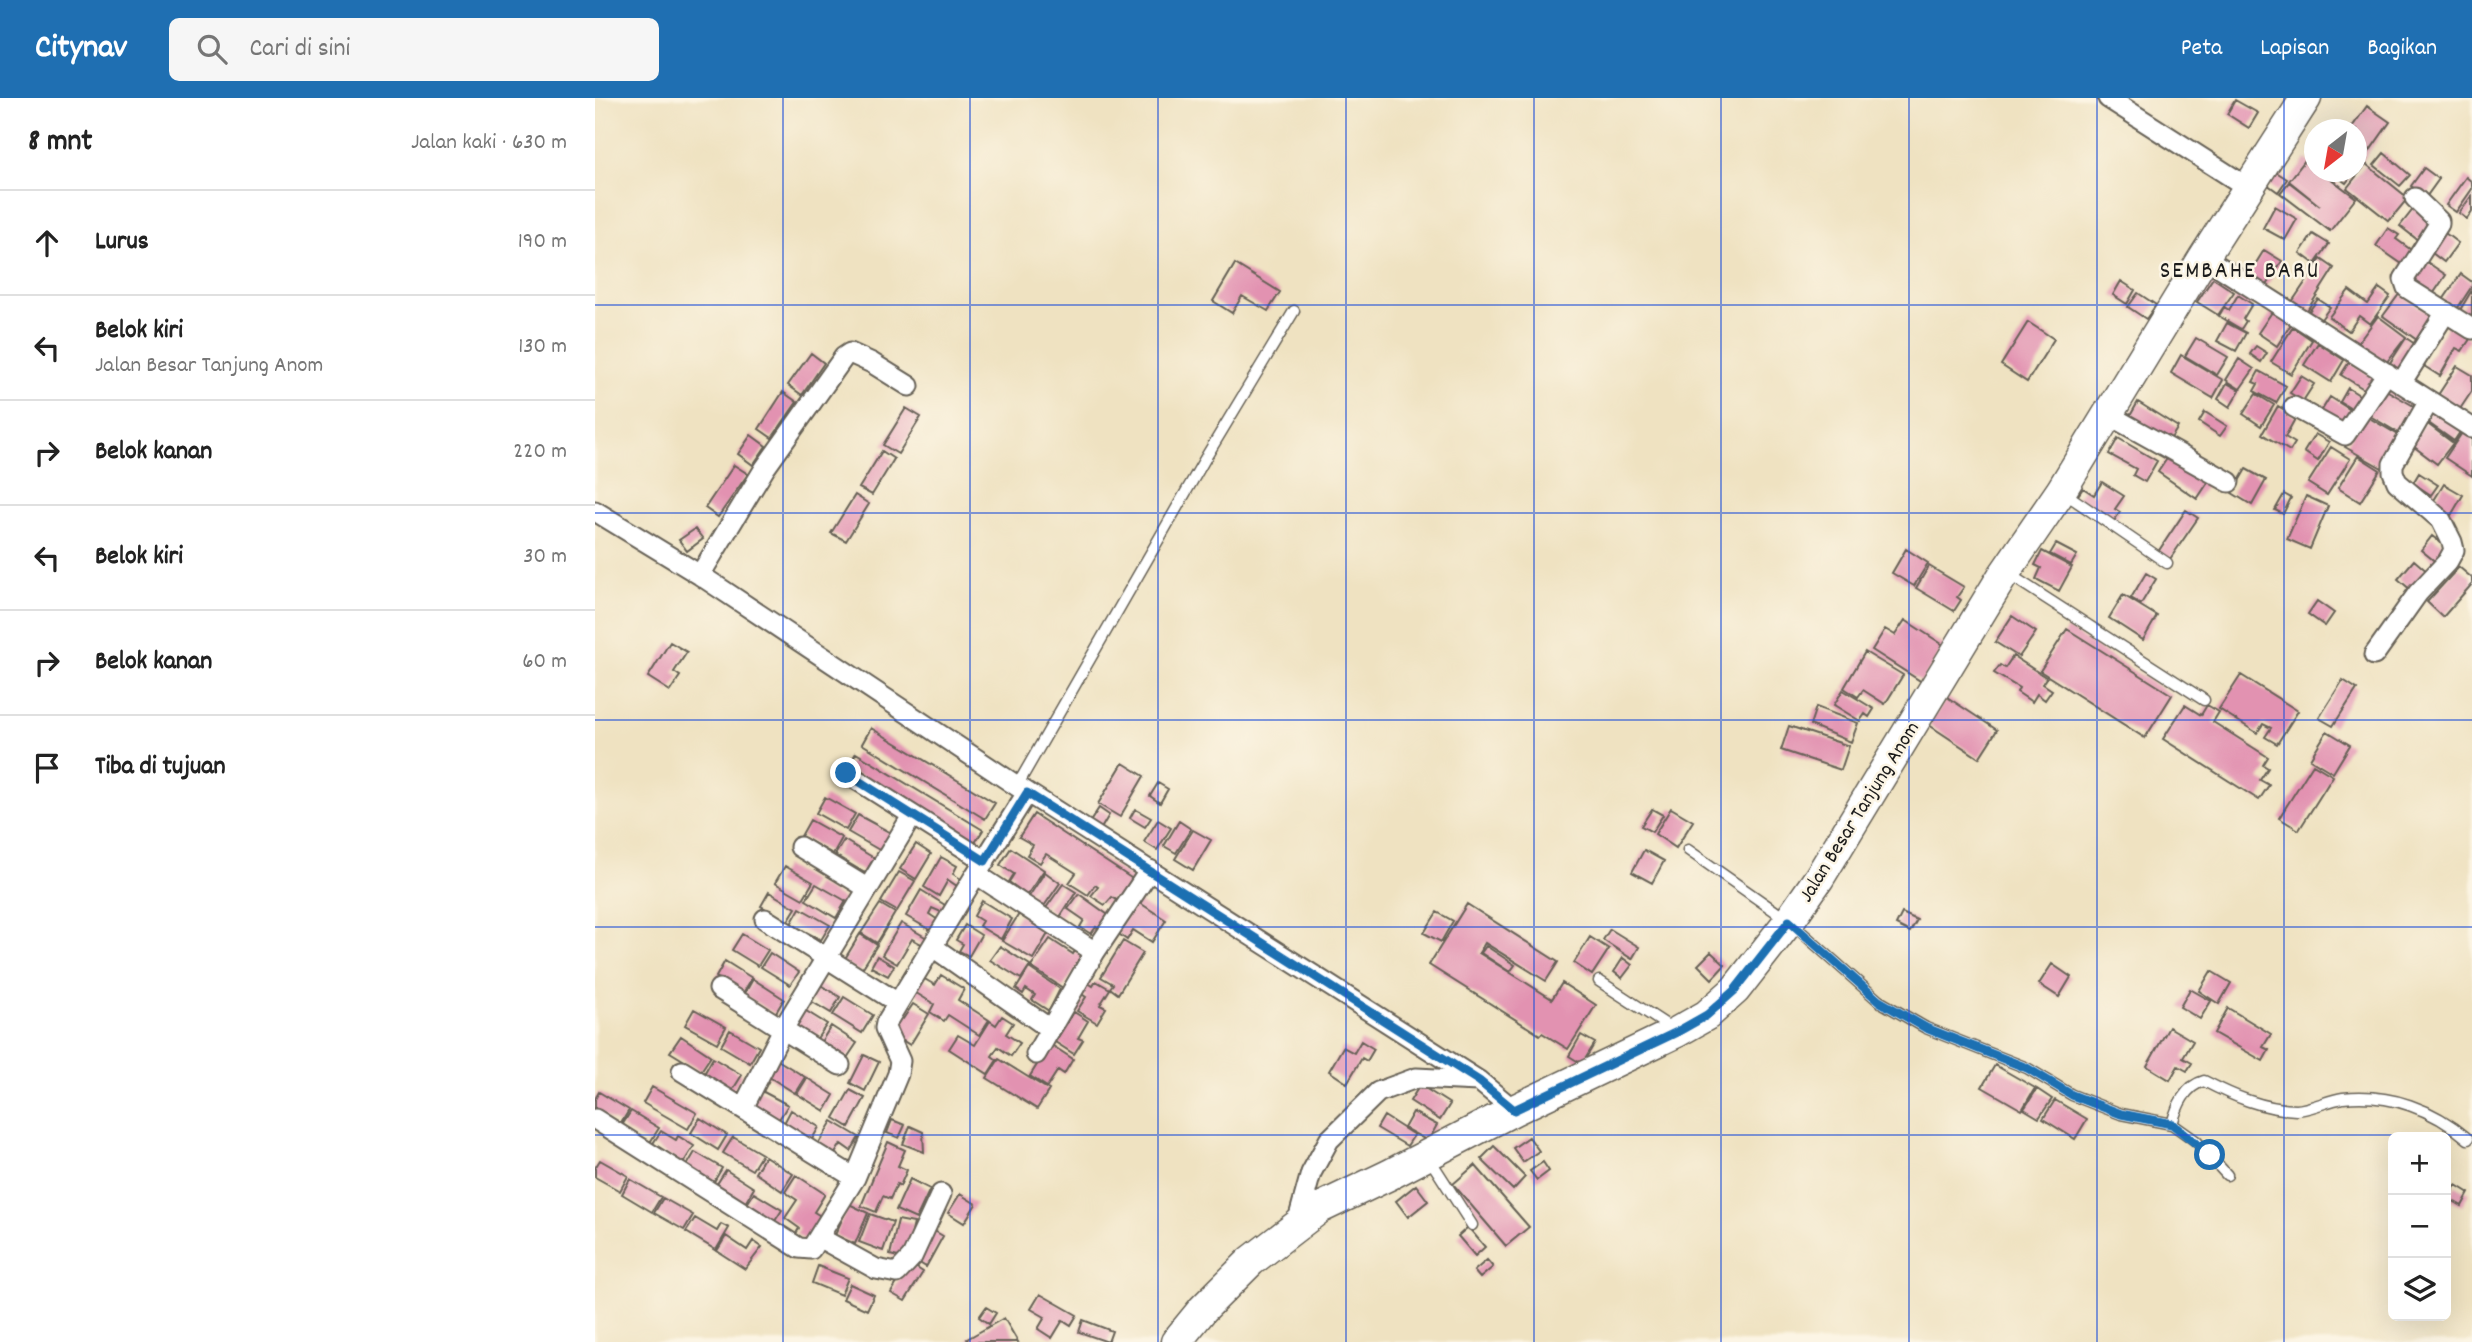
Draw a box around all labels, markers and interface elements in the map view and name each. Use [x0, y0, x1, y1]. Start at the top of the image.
search box [169, 18, 659, 81]
text: Citynav [35, 26, 127, 73]
icon: search [193, 30, 231, 68]
text: Cari di sini [249, 31, 350, 68]
text: Peta [2181, 32, 2222, 66]
text: Lapisan [2260, 32, 2329, 66]
text: Bagikan [2367, 32, 2437, 66]
north arrow [2304, 119, 2367, 182]
text: 8 mnt [28, 122, 92, 165]
text: Jalan kaki · 630 m [411, 127, 567, 160]
icon: ahead [28, 224, 66, 262]
text: Lurus [95, 224, 149, 261]
text: 190 m [518, 226, 567, 259]
district label: SEMBAHE BARU [2160, 255, 2320, 289]
text: Belok kiri [95, 313, 183, 350]
icon: left [28, 329, 66, 367]
text: 130 m [518, 331, 567, 364]
text: Jalan Besar Tanjung Anom [95, 350, 323, 383]
icon: right [28, 434, 66, 472]
text: Belok kanan [95, 434, 212, 471]
text: 220 m [513, 436, 567, 469]
icon: left [28, 539, 66, 577]
text: Belok kiri [95, 539, 183, 576]
text: 30 m [523, 541, 567, 574]
icon: right [28, 644, 66, 682]
text: Belok kanan [95, 644, 212, 681]
text: 60 m [522, 646, 567, 679]
street label: Jalan Besar Tanjung Anom [1793, 716, 1929, 909]
icon: arrive [28, 749, 66, 787]
text: Tiba di tujuan [95, 749, 226, 786]
route end [830, 757, 861, 788]
map controls [2388, 1132, 2451, 1321]
button: + [2388, 1132, 2451, 1195]
route start [2194, 1139, 2225, 1170]
button: − [2388, 1195, 2451, 1258]
button: layers [2388, 1258, 2451, 1321]

